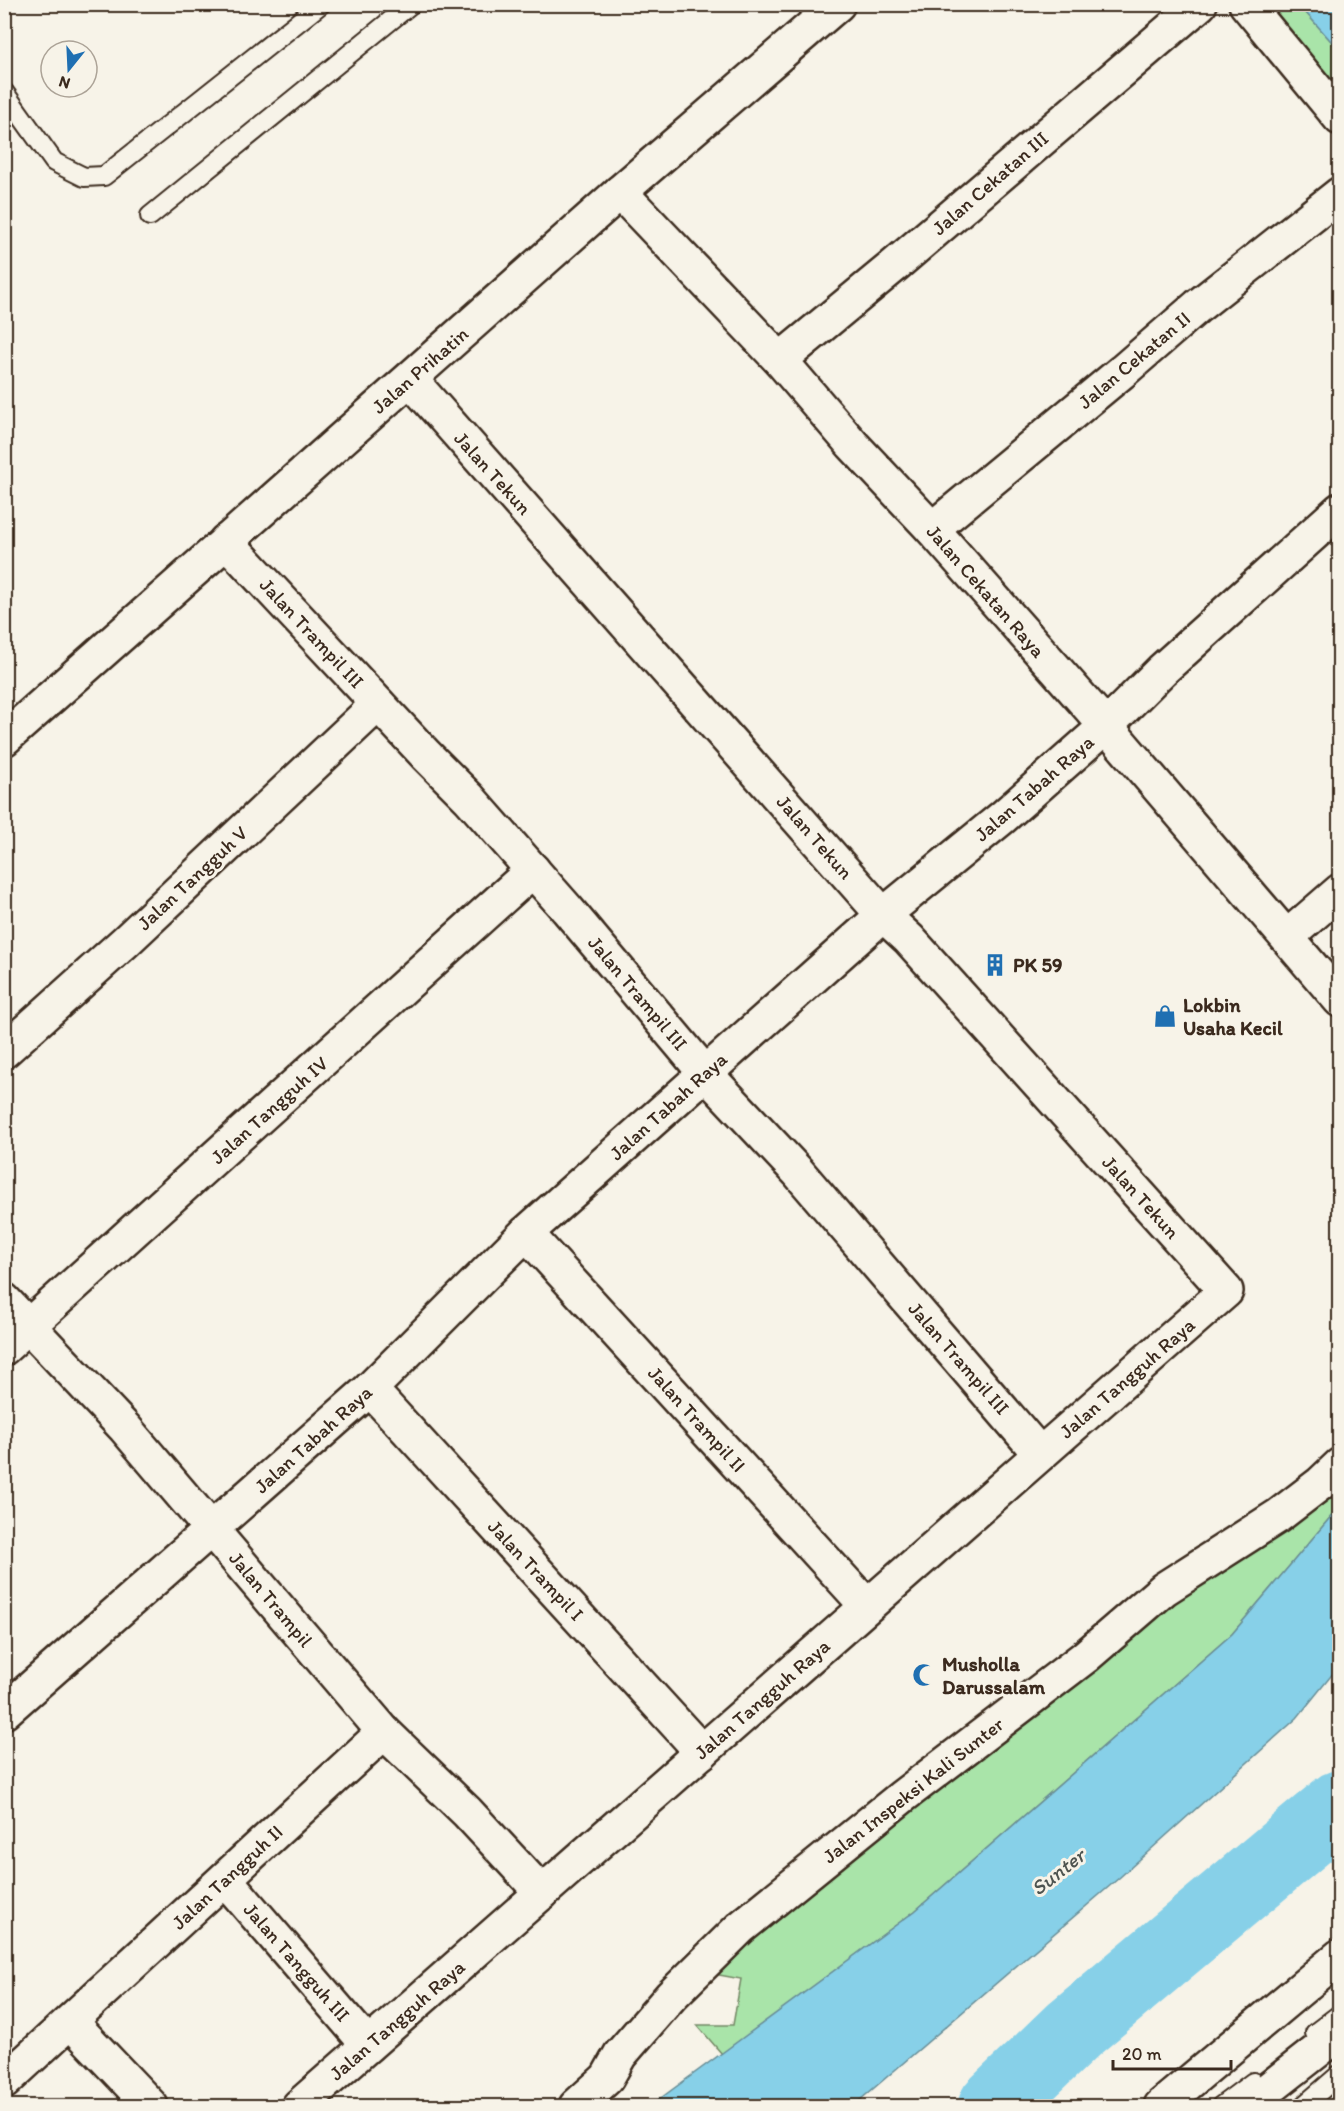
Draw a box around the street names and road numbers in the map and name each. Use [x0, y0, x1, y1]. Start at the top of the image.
street label: Jalan Cekatan III [927, 126, 1053, 240]
street label: Jalan Cekatan II [1073, 306, 1195, 414]
street label: Jalan Prihatin [367, 322, 473, 418]
street label: Jalan Tekun [449, 426, 537, 520]
street label: Jalan Cekatan Raya [922, 520, 1051, 663]
street label: Jalan Trampil III [255, 573, 369, 693]
street label: Jalan Tabah Raya [969, 729, 1099, 846]
street label: Jalan Tekun [772, 790, 858, 884]
street label: Jalan Tangguh V [132, 821, 252, 935]
street label: Jalan Trampil III [583, 931, 693, 1055]
street label: Jalan Tabah Raya [604, 1046, 732, 1165]
street label: Jalan Tangguh IV [206, 1051, 333, 1169]
street label: Jalan Tekun [1097, 1150, 1185, 1244]
street label: Jalan Trampil III [903, 1297, 1015, 1419]
street label: Jalan Tangguh Raya [1054, 1312, 1200, 1443]
street label: Jalan Trampil II [643, 1361, 751, 1477]
street label: Jalan Tabah Raya [249, 1379, 377, 1498]
street label: Jalan Trampil I [483, 1515, 589, 1625]
street label: Jalan Trampil [224, 1546, 318, 1652]
street label: Jalan Tangguh Raya [689, 1633, 835, 1764]
street label: Jalan Inspeksi Kali Sunter [818, 1712, 1009, 1868]
street label: Jalan Tangguh II [167, 1820, 287, 1934]
street label: Jalan Tangguh III [239, 1897, 355, 2027]
street label: Jalan Tangguh Raya [324, 1954, 470, 2085]

